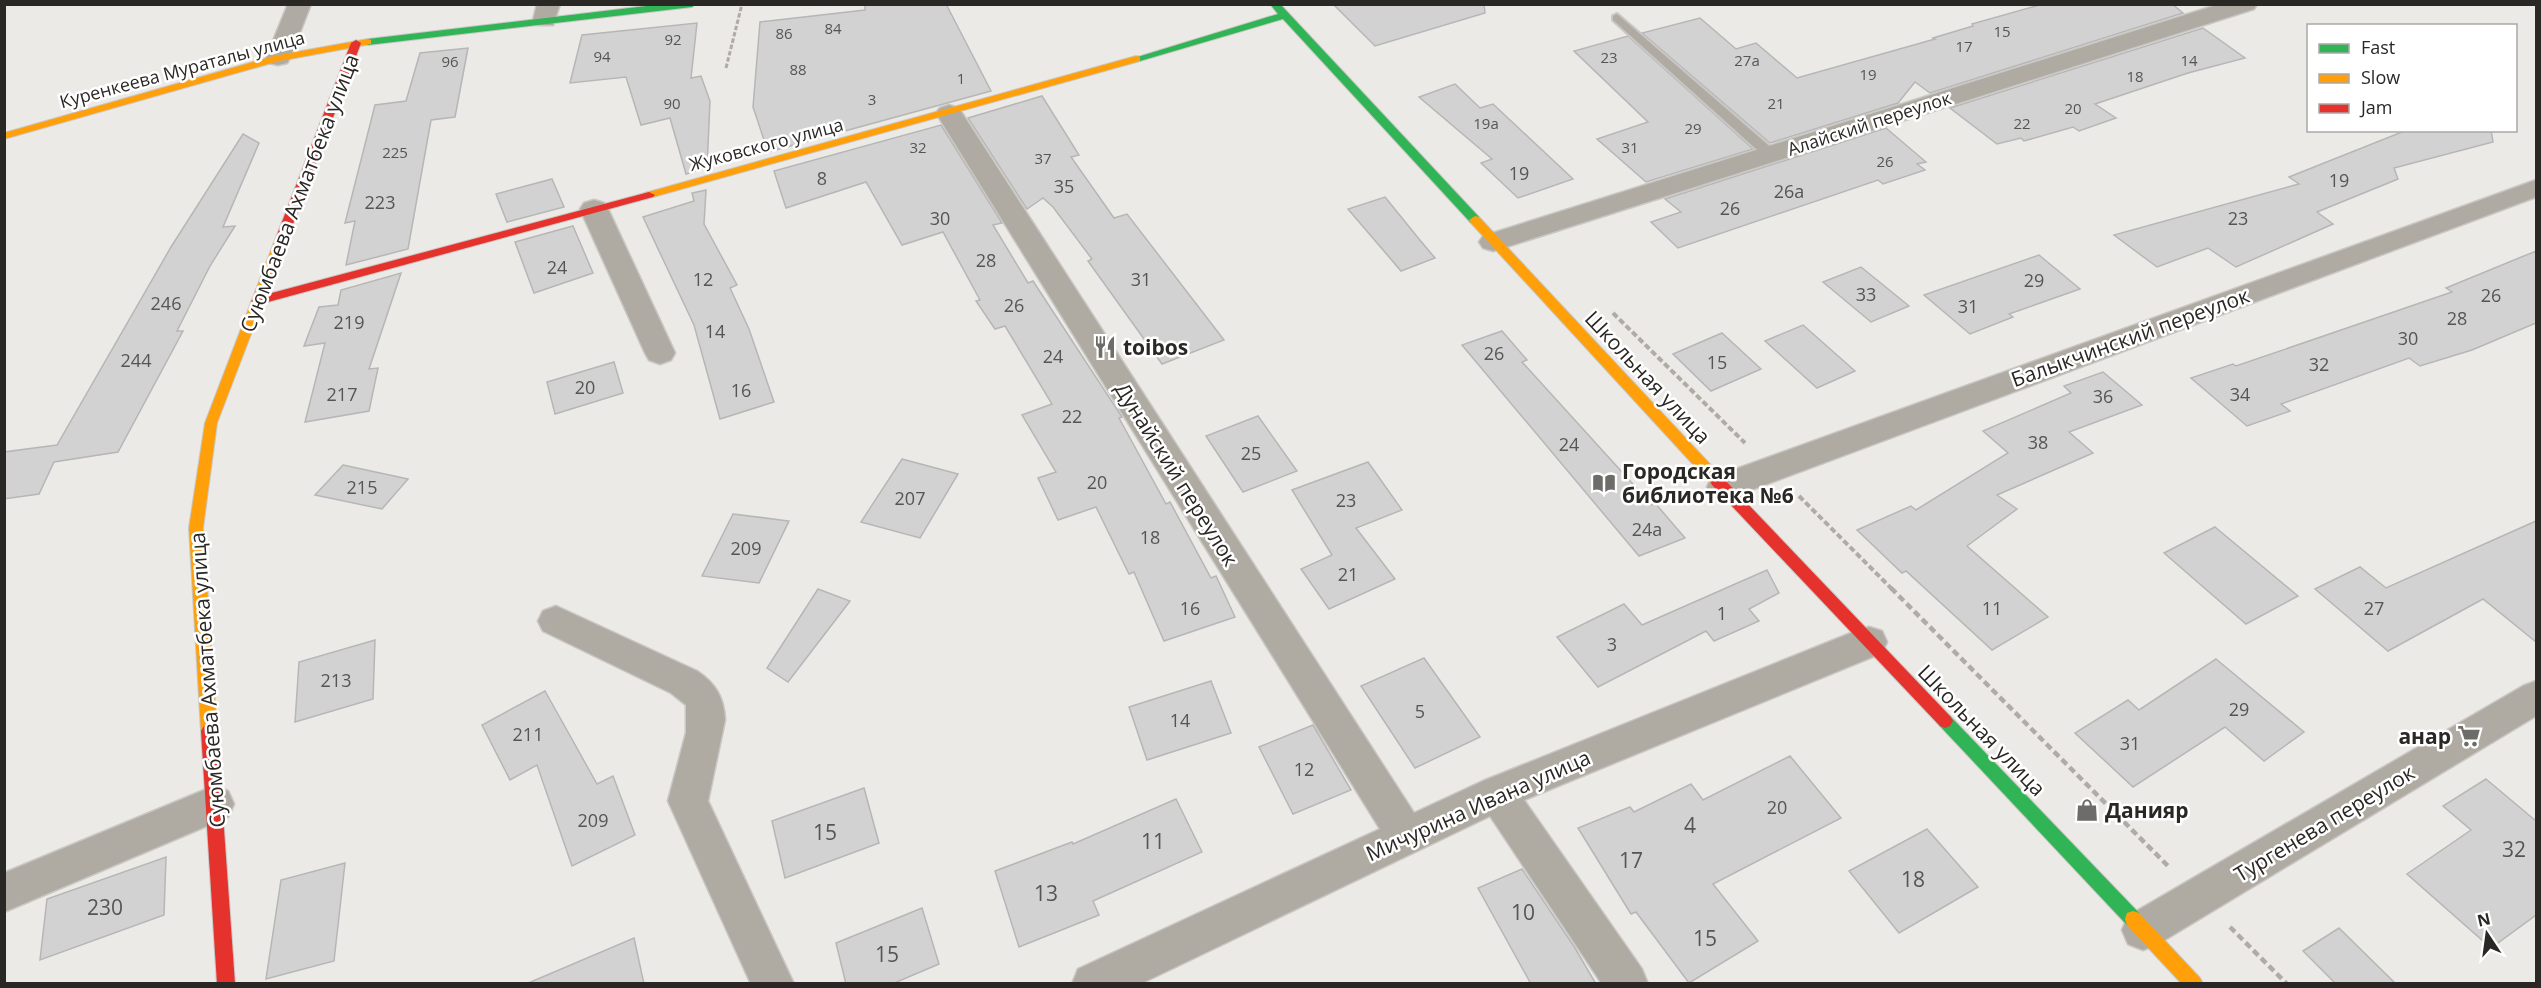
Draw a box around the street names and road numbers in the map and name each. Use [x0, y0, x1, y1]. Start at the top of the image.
street label: Куренкеева Мураталы улица [57, 25, 307, 113]
street label: Суюмбаева Ахматбека улица [233, 50, 365, 336]
street label: Алайский переулок [1784, 85, 1954, 161]
street label: Жуковского улица [686, 112, 846, 176]
street label: Балыкчинский переулок [2007, 281, 2253, 393]
street label: Школьная улица [1579, 304, 1717, 450]
street label: Дунайский переулок [1109, 377, 1245, 571]
street label: Суюмбаева Ахматбека улица [183, 531, 231, 829]
street label: Школьная улица [1912, 658, 2052, 802]
street label: Мичурина Ивана улица [1361, 743, 1595, 867]
street label: Тургенева переулок [2229, 758, 2419, 888]

